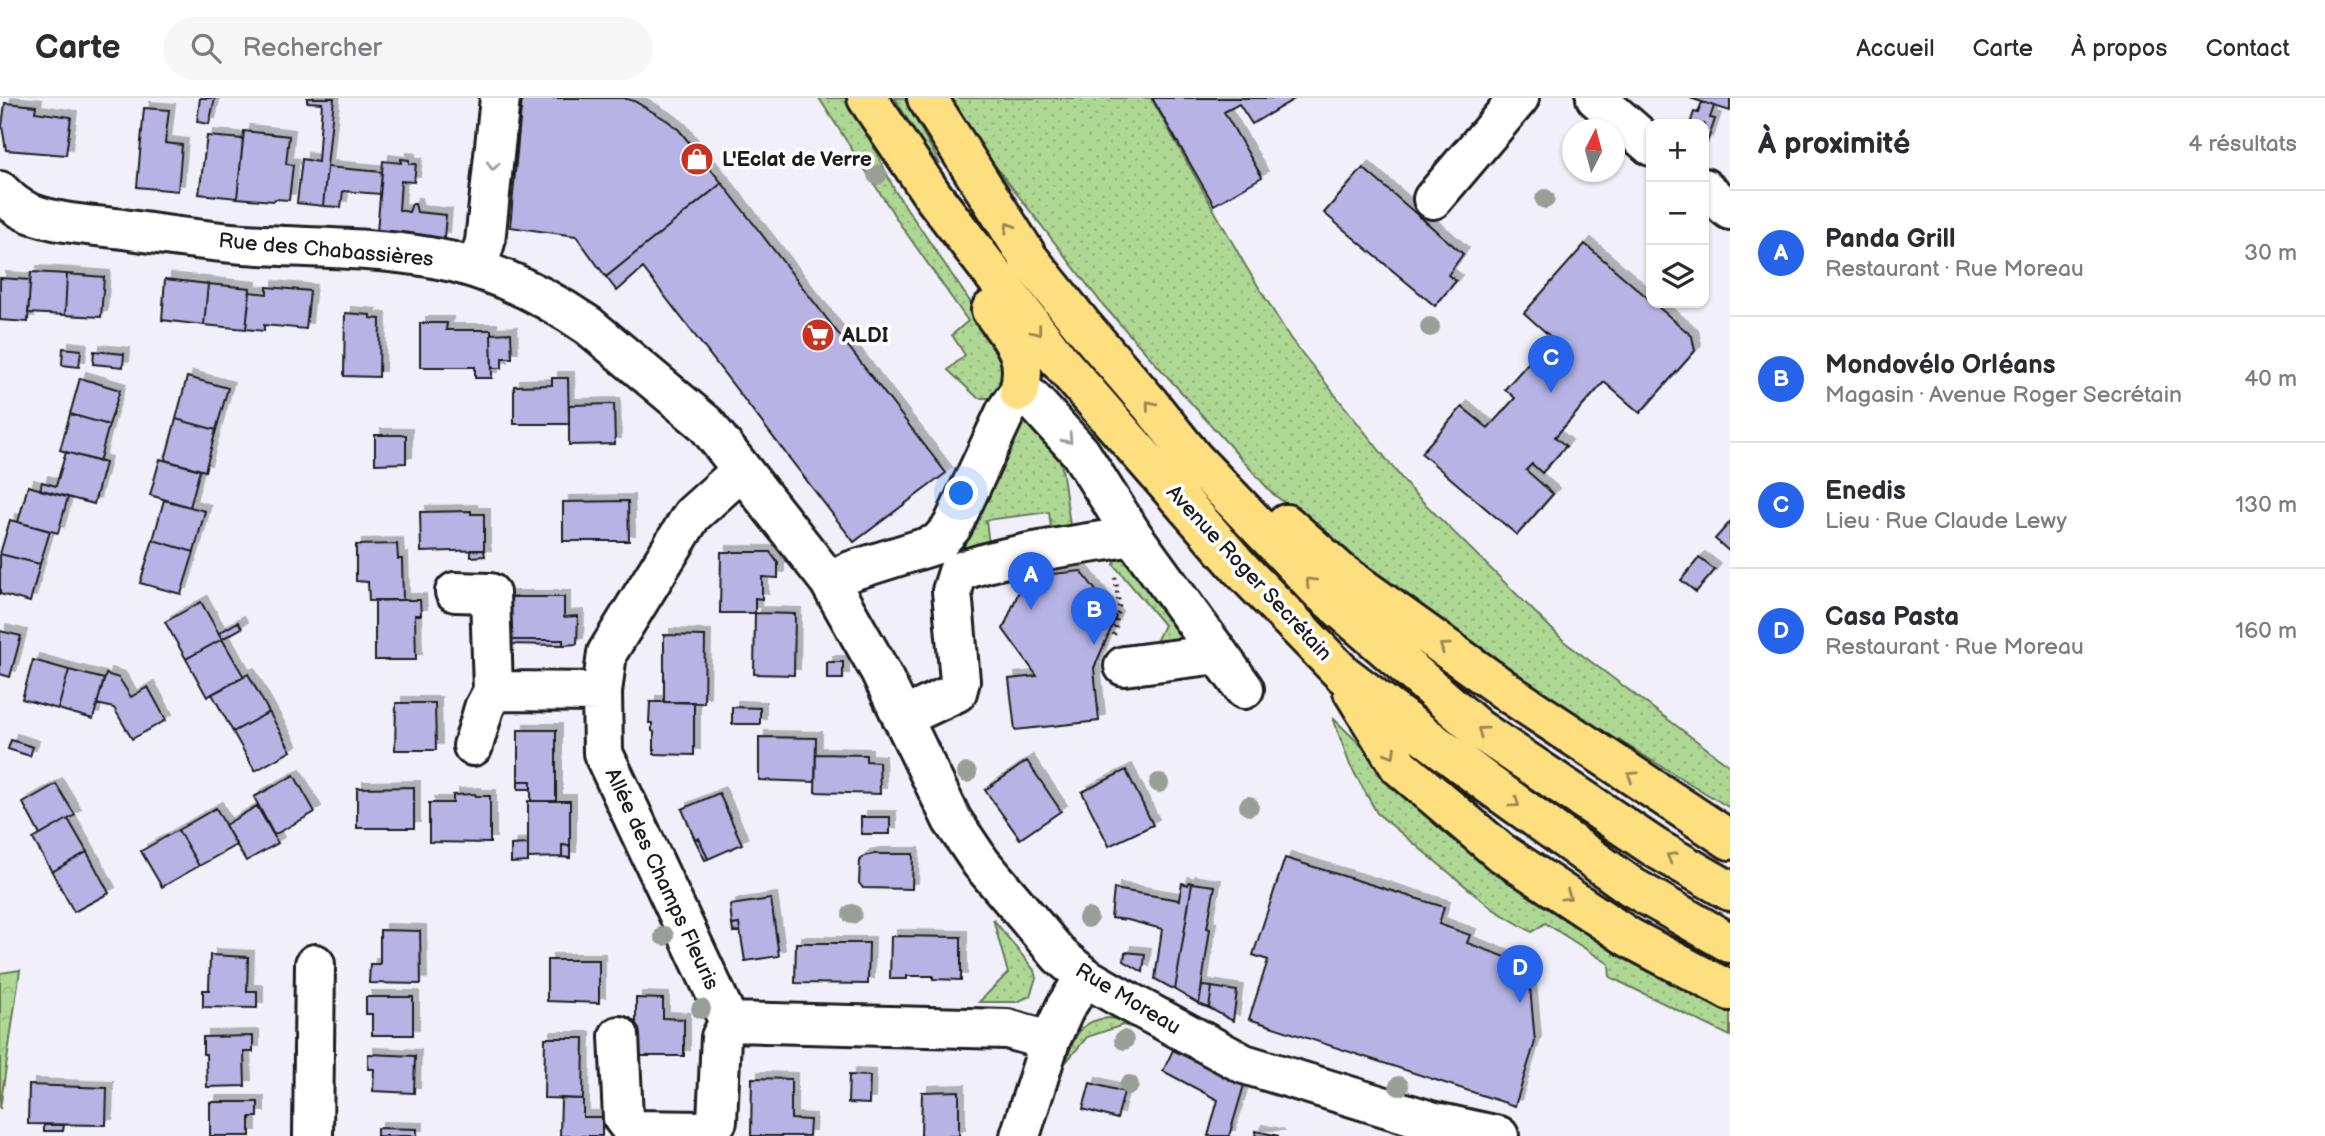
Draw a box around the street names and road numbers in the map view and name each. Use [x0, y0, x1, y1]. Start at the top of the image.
street label: Rue des Chabassières [217, 228, 435, 272]
street label: Avenue Roger Secrétain [1161, 480, 1337, 666]
street label: Allée des Champs Fleuris [600, 764, 724, 994]
street label: Rue Moreau [1071, 958, 1185, 1040]

